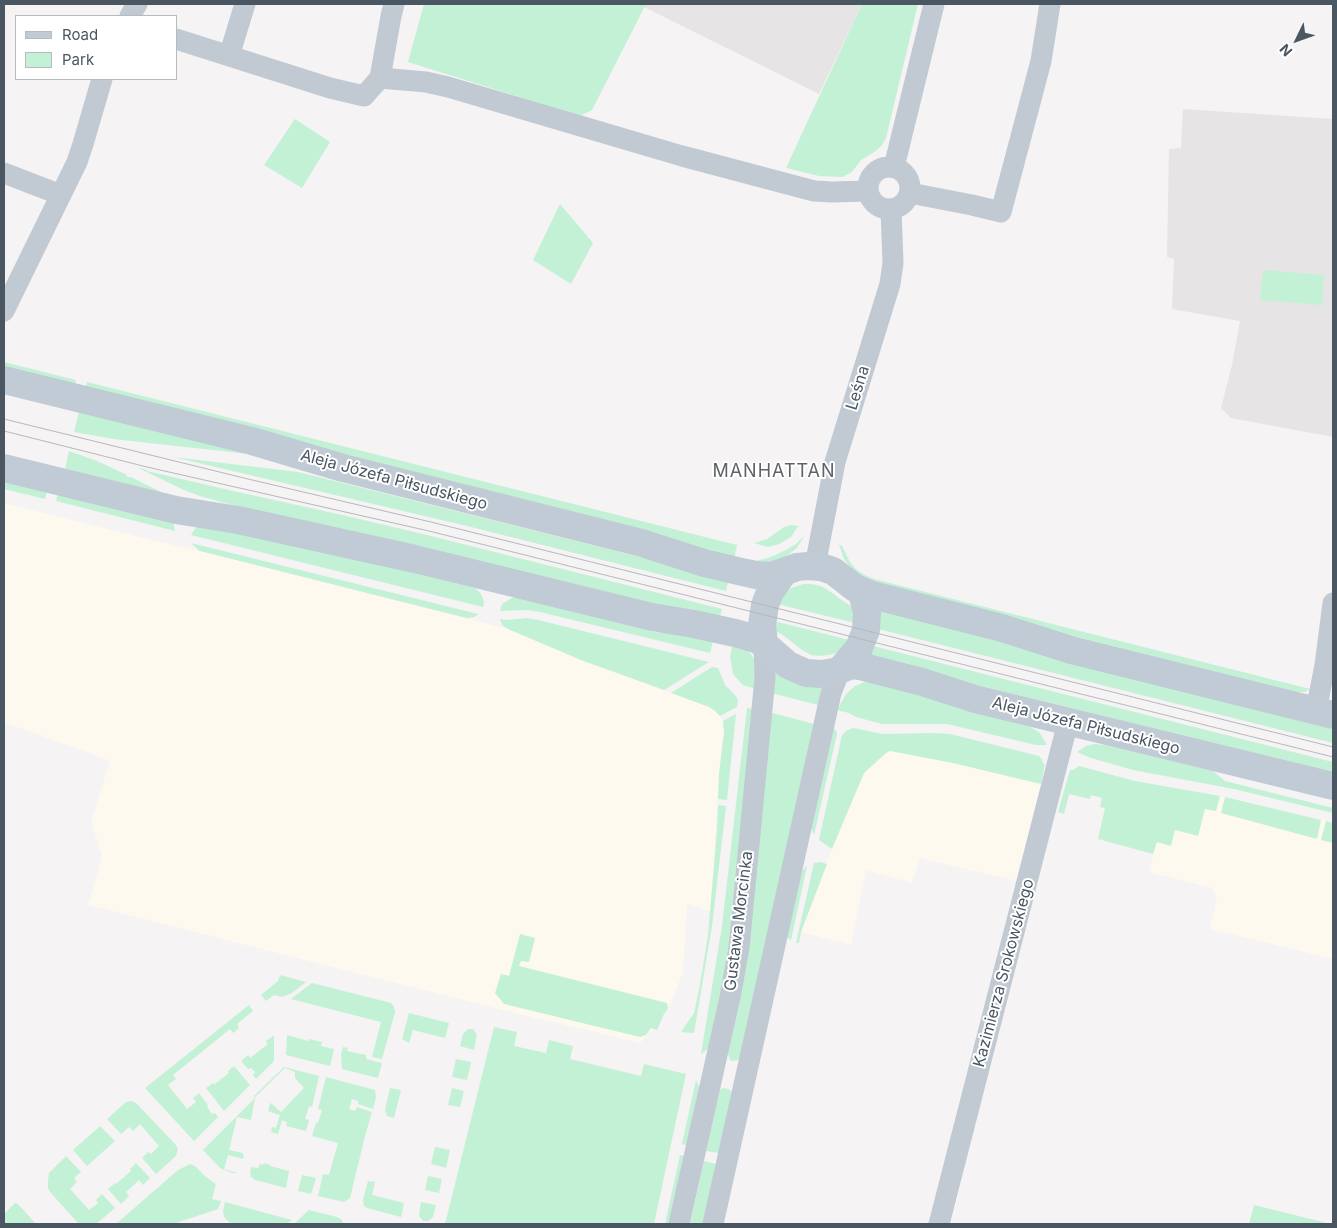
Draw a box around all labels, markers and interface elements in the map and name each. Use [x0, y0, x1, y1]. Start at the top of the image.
legend [15, 15, 178, 80]
north arrow [1272, 15, 1322, 65]
text: Road [62, 25, 98, 44]
text: N [1276, 41, 1295, 60]
text: Park [62, 50, 94, 69]
street label: Leśna [842, 364, 874, 412]
street label: Aleja Józefa Piłsudskiego [298, 446, 490, 514]
district label: MANHATTAN [711, 461, 837, 483]
street label: Aleja Józefa Piłsudskiego [990, 693, 1182, 759]
street label: Gustawa Morcinka [721, 850, 757, 992]
street label: Kazimierza Srokowskiego [970, 877, 1038, 1069]

